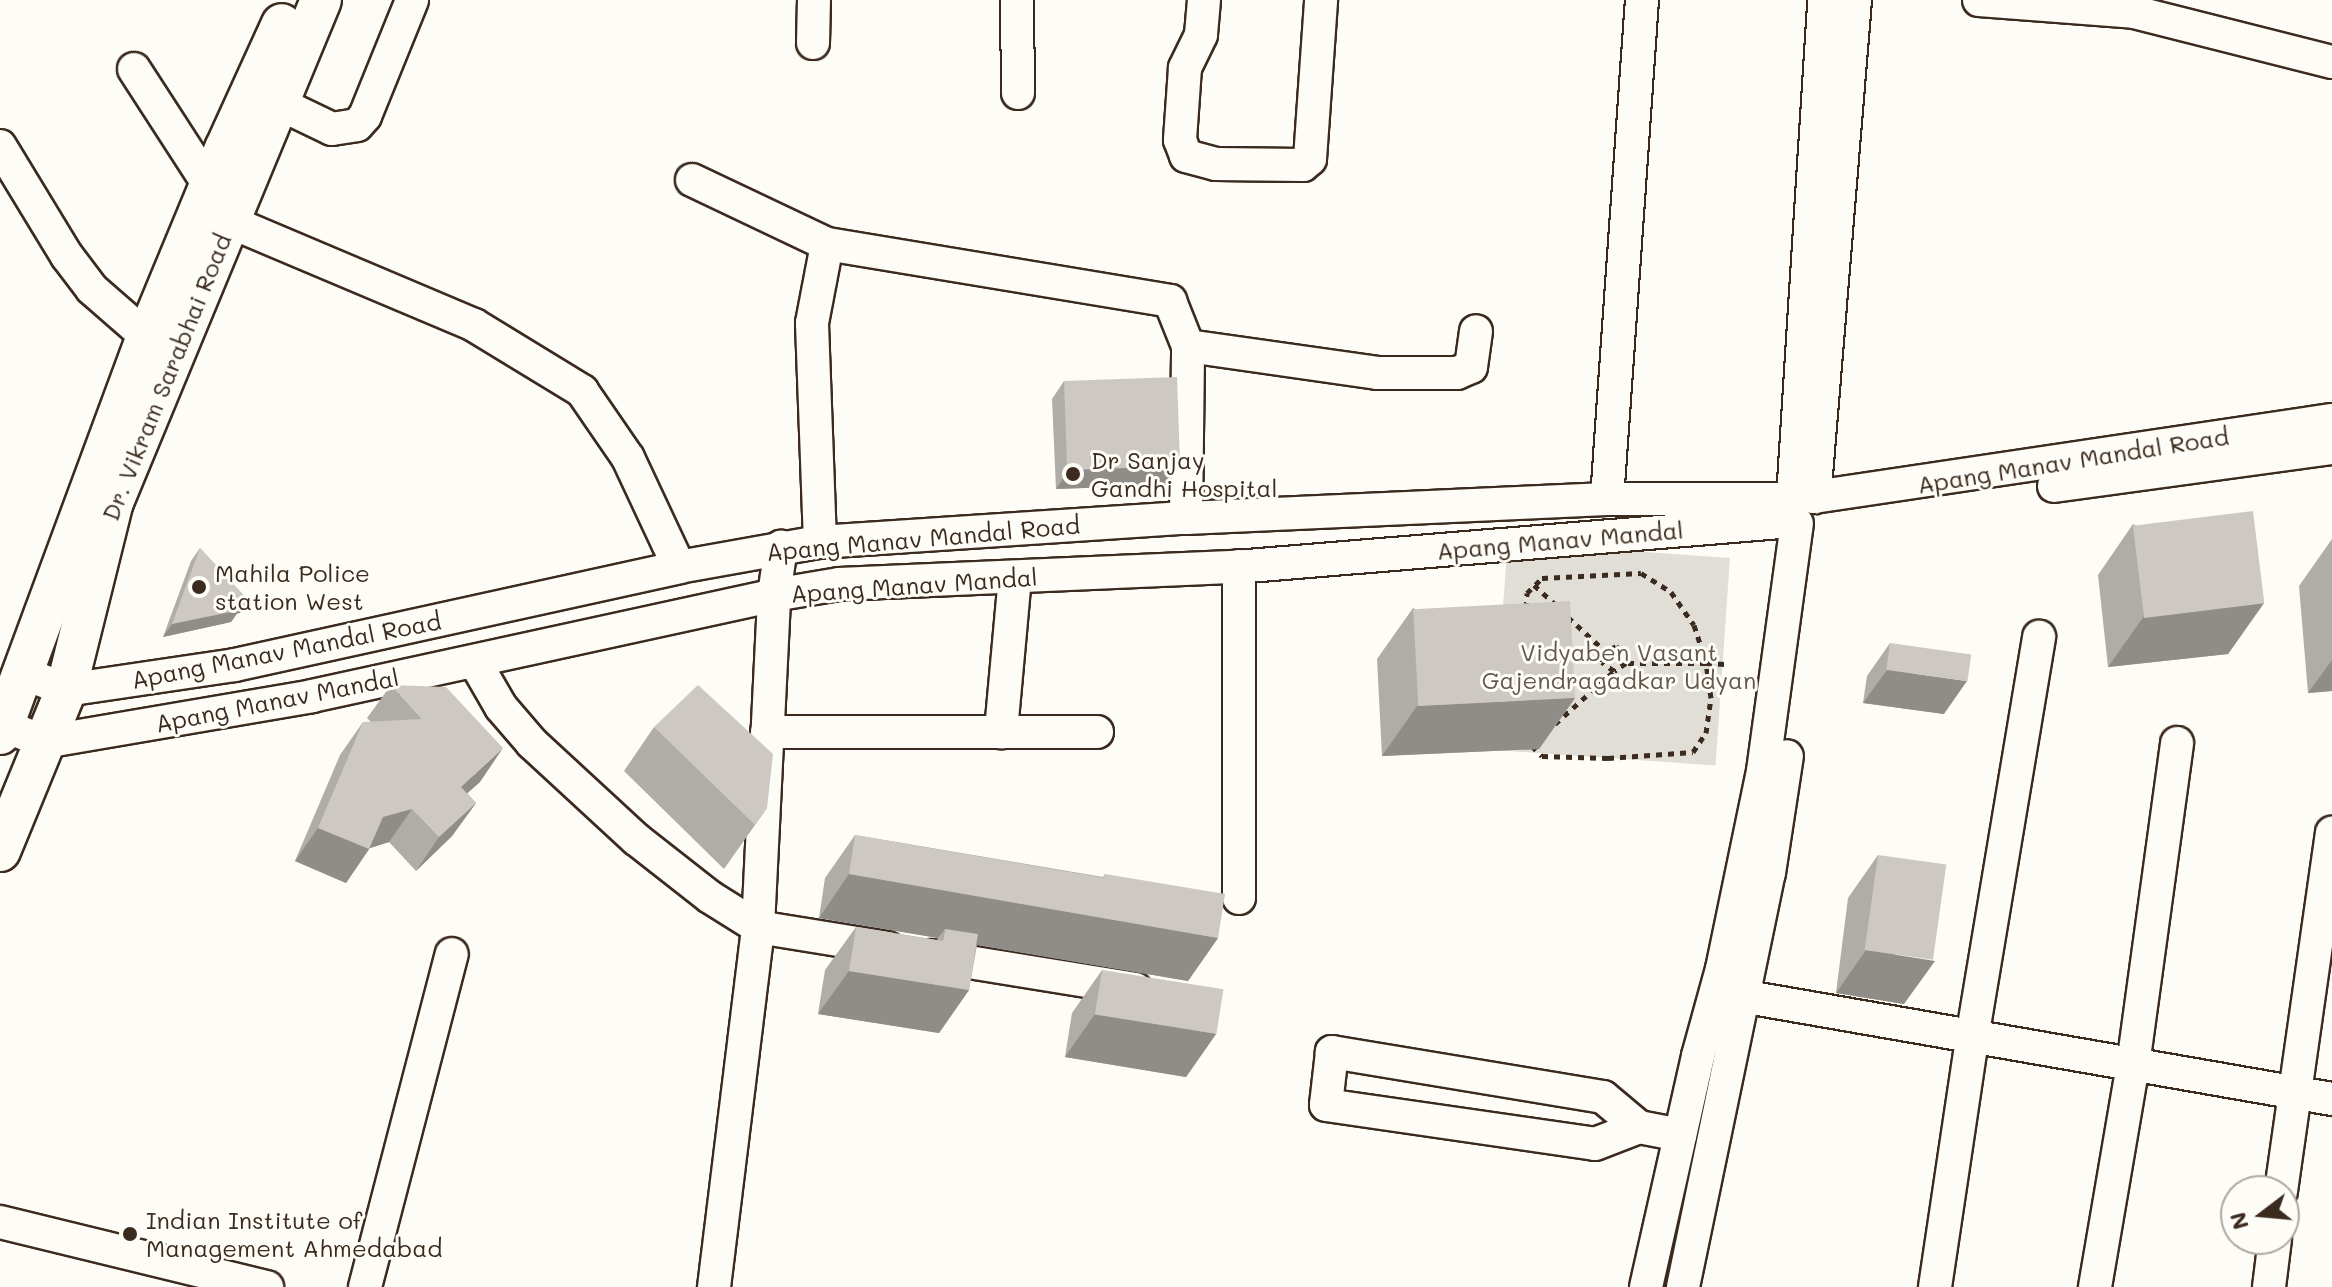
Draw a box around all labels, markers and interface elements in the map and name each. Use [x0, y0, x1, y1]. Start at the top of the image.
street label: Dr. Vikram Sarabhai Road [95, 229, 237, 525]
street label: Apang Manav Mandal Road [1915, 421, 2231, 499]
place label: Dr Sanjay Gandhi Hospital [1091, 446, 1278, 502]
marker: Dr Sanjay Gandhi Hospital [1062, 463, 1084, 485]
street label: Apang Manav Mandal Road [765, 510, 1081, 566]
street label: Apang Manav Mandal [1435, 515, 1685, 565]
place label: Mahila Police station West [215, 559, 370, 615]
street label: Apang Manav Mandal [790, 562, 1038, 608]
marker: Mahila Police station West [190, 578, 208, 596]
street label: Apang Manav Mandal Road [129, 606, 443, 694]
park label: Vidyaben Vasant Gajendragadkar Udyan [1482, 638, 1756, 694]
street label: Apang Manav Mandal [153, 662, 401, 738]
north arrow [2220, 1175, 2300, 1255]
place label: Indian Institute of Management Ahmedabad [146, 1206, 442, 1262]
text: N [2222, 1209, 2255, 1233]
marker: Indian Institute of Management Ahmedabad [121, 1225, 139, 1243]

